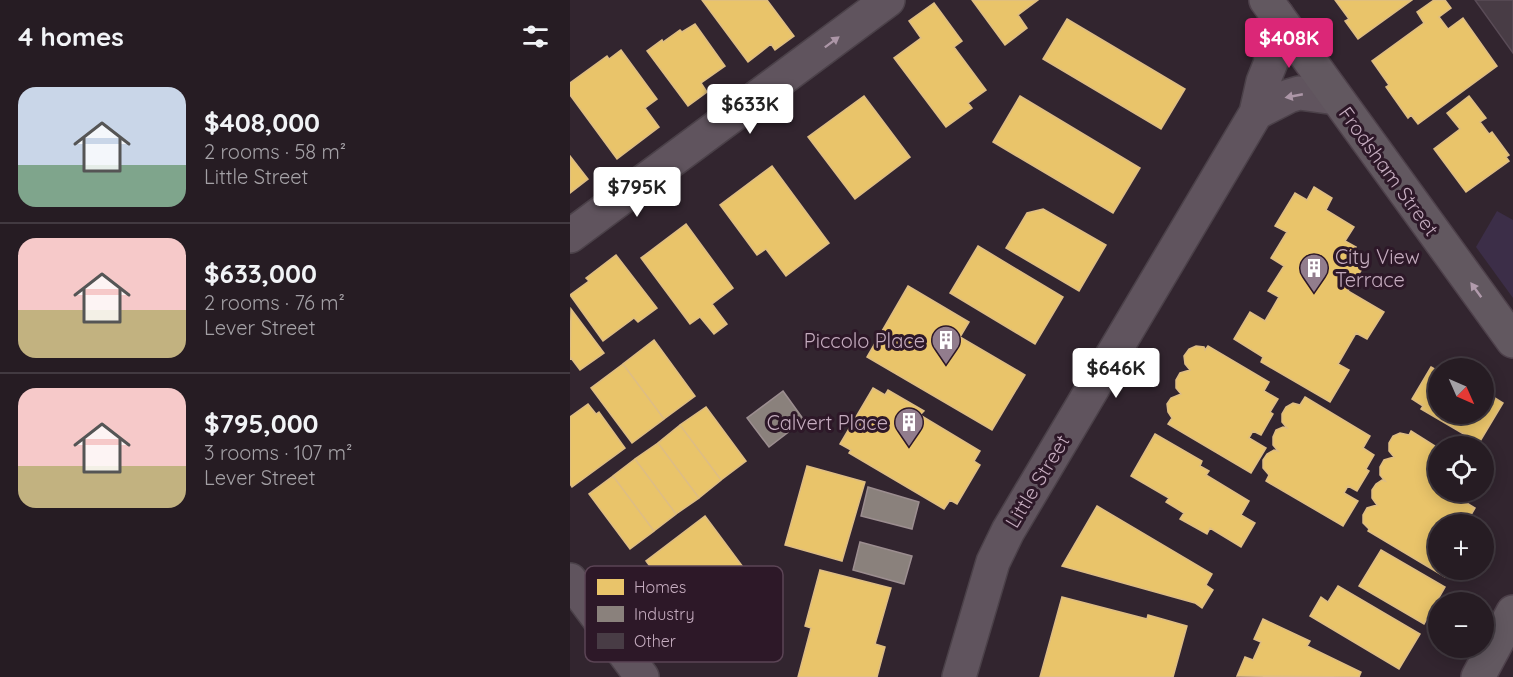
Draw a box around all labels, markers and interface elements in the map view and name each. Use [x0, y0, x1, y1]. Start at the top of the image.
pin: $408K [1247, 18, 1331, 69]
text: 4 homes [18, 20, 124, 53]
icon: filters [519, 20, 552, 53]
text: $408K [1259, 25, 1319, 50]
one-way arrow [823, 36, 839, 48]
pin: $633K [708, 84, 792, 135]
text: $633K [721, 91, 779, 116]
one-way arrow [1284, 92, 1303, 101]
street label: Frodsham Street [1334, 101, 1444, 241]
text: $408,000 [204, 106, 320, 139]
icon: home [66, 111, 138, 183]
text: 2 rooms · 58 m² [204, 139, 346, 164]
text: Little Street [204, 164, 308, 189]
pin: $795K [595, 167, 679, 218]
text: $795K [608, 174, 666, 199]
place label: City View Terrace [1335, 244, 1420, 292]
building icon: City View Terrace [1298, 252, 1330, 294]
text: $633,000 [204, 257, 317, 290]
icon: home [66, 262, 138, 334]
one-way arrow [1470, 283, 1482, 299]
text: 2 rooms · 76 m² [204, 290, 345, 315]
text: Lever Street [204, 315, 315, 340]
building icon: Piccolo Place [930, 324, 962, 366]
place label: Piccolo Place [804, 328, 925, 353]
pin: $646K [1074, 348, 1158, 399]
text: $646K [1087, 355, 1145, 380]
north arrow [1428, 358, 1494, 424]
map controls [1428, 358, 1494, 658]
building icon: Calvert Place [893, 406, 925, 448]
text: $795,000 [204, 407, 319, 440]
place label: Calvert Place [767, 410, 888, 435]
icon: home [66, 412, 138, 484]
street label: Little Street [999, 430, 1075, 532]
button: locate [1428, 436, 1494, 502]
text: 3 rooms · 107 m² [204, 440, 352, 465]
text: Lever Street [204, 465, 315, 490]
button: + [1428, 514, 1494, 580]
legend [585, 566, 783, 662]
text: Homes [634, 577, 686, 597]
button: − [1428, 592, 1494, 658]
text: Industry [634, 604, 694, 624]
text: Other [634, 631, 676, 651]

